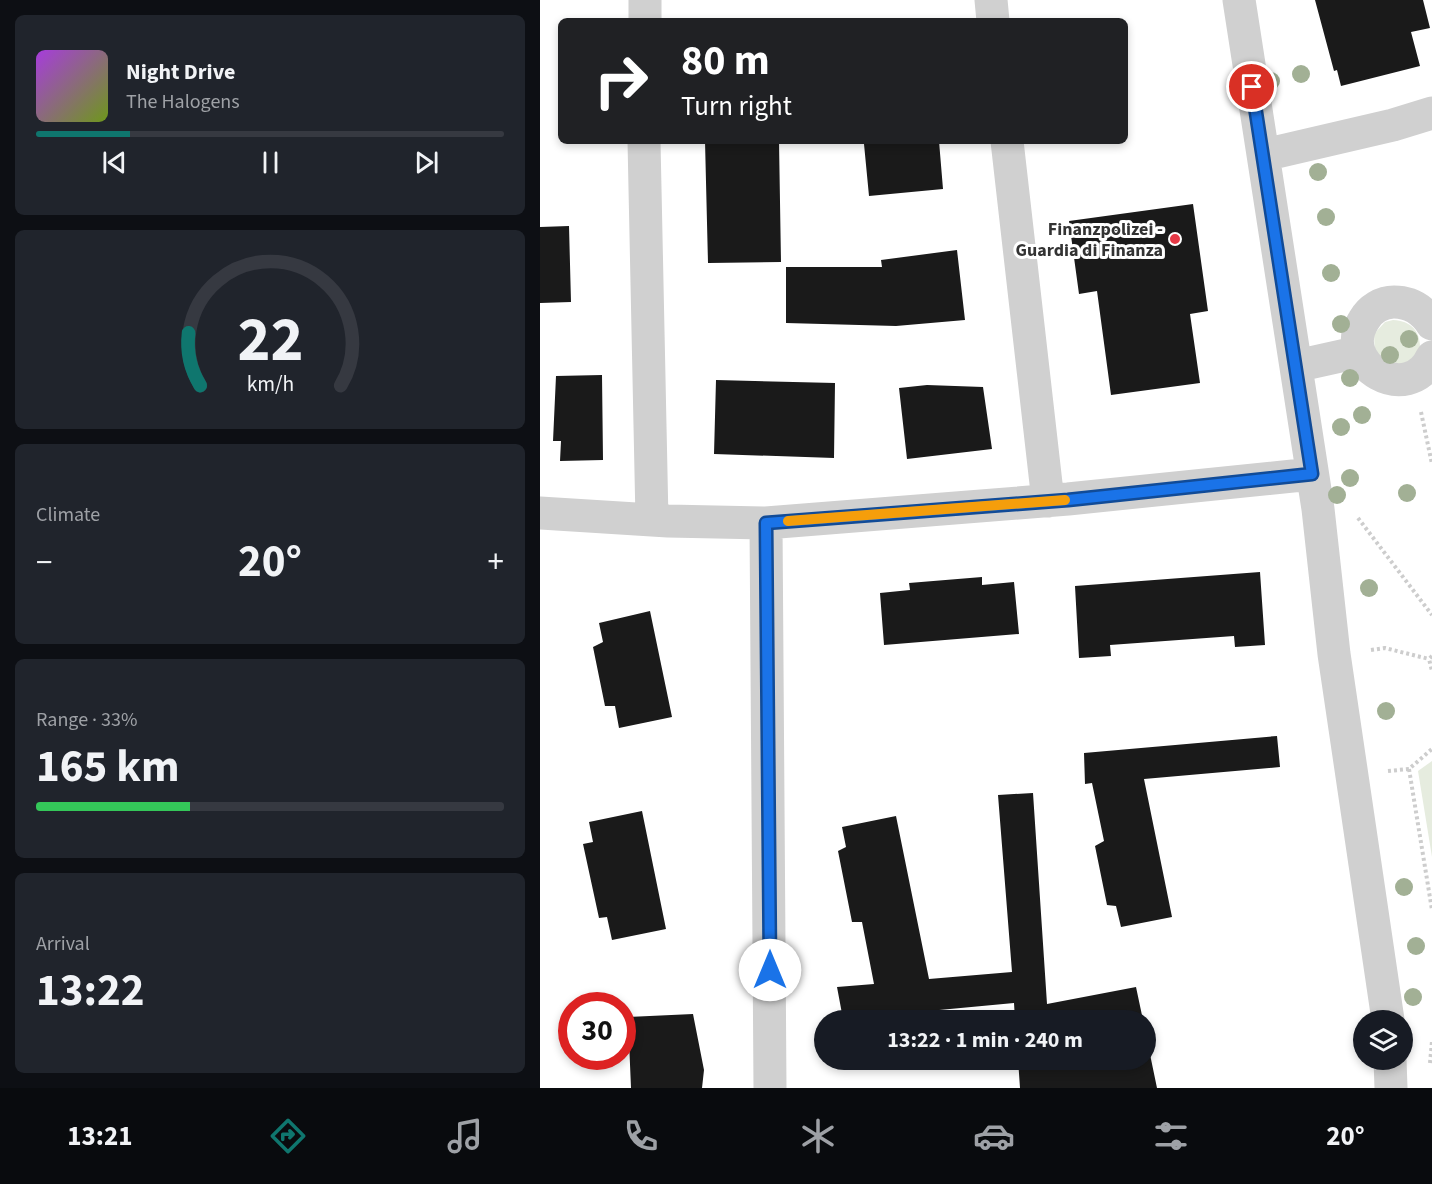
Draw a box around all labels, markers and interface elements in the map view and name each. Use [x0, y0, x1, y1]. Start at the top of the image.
text: 80 m [681, 31, 770, 91]
icon: right [582, 42, 660, 120]
text: Night Drive [126, 56, 235, 88]
pin [1226, 61, 1277, 112]
icon: arrive [1235, 70, 1268, 103]
text: Turn right [681, 87, 792, 126]
text: The Halogens [126, 88, 240, 116]
icon: previous [98, 146, 131, 179]
icon: pause [254, 146, 287, 179]
icon: next [410, 146, 443, 179]
place label: Finanzpolizei - Guardia di Finanza [1016, 217, 1163, 263]
marker: Finanzpolizei - Guardia di Finanza [1168, 232, 1182, 246]
text: 22 [237, 297, 303, 386]
text: km/h [246, 370, 294, 401]
text: Climate [36, 501, 100, 529]
text: 20° [238, 530, 302, 594]
text: − [36, 539, 52, 586]
text: + [488, 539, 504, 586]
text: Range · 33% [36, 706, 137, 734]
text: 165 km [36, 735, 180, 799]
text: Arrival [36, 930, 90, 958]
position arrow [738, 938, 802, 1002]
text: 13:22 [36, 959, 145, 1023]
speed limit sign: 30 [558, 992, 636, 1070]
map controls [1353, 1010, 1413, 1070]
button: layers [1353, 1010, 1413, 1070]
text: 13:22 · 1 min · 240 m [887, 1024, 1083, 1056]
icon: directions [267, 1115, 309, 1157]
icon: music [444, 1115, 486, 1157]
icon: phone [620, 1115, 662, 1157]
icon: climate [797, 1115, 839, 1157]
icon: car [973, 1115, 1015, 1157]
icon: filters [1150, 1115, 1192, 1157]
text: 13:21 [67, 1117, 132, 1156]
text: 20° [1326, 1117, 1365, 1156]

